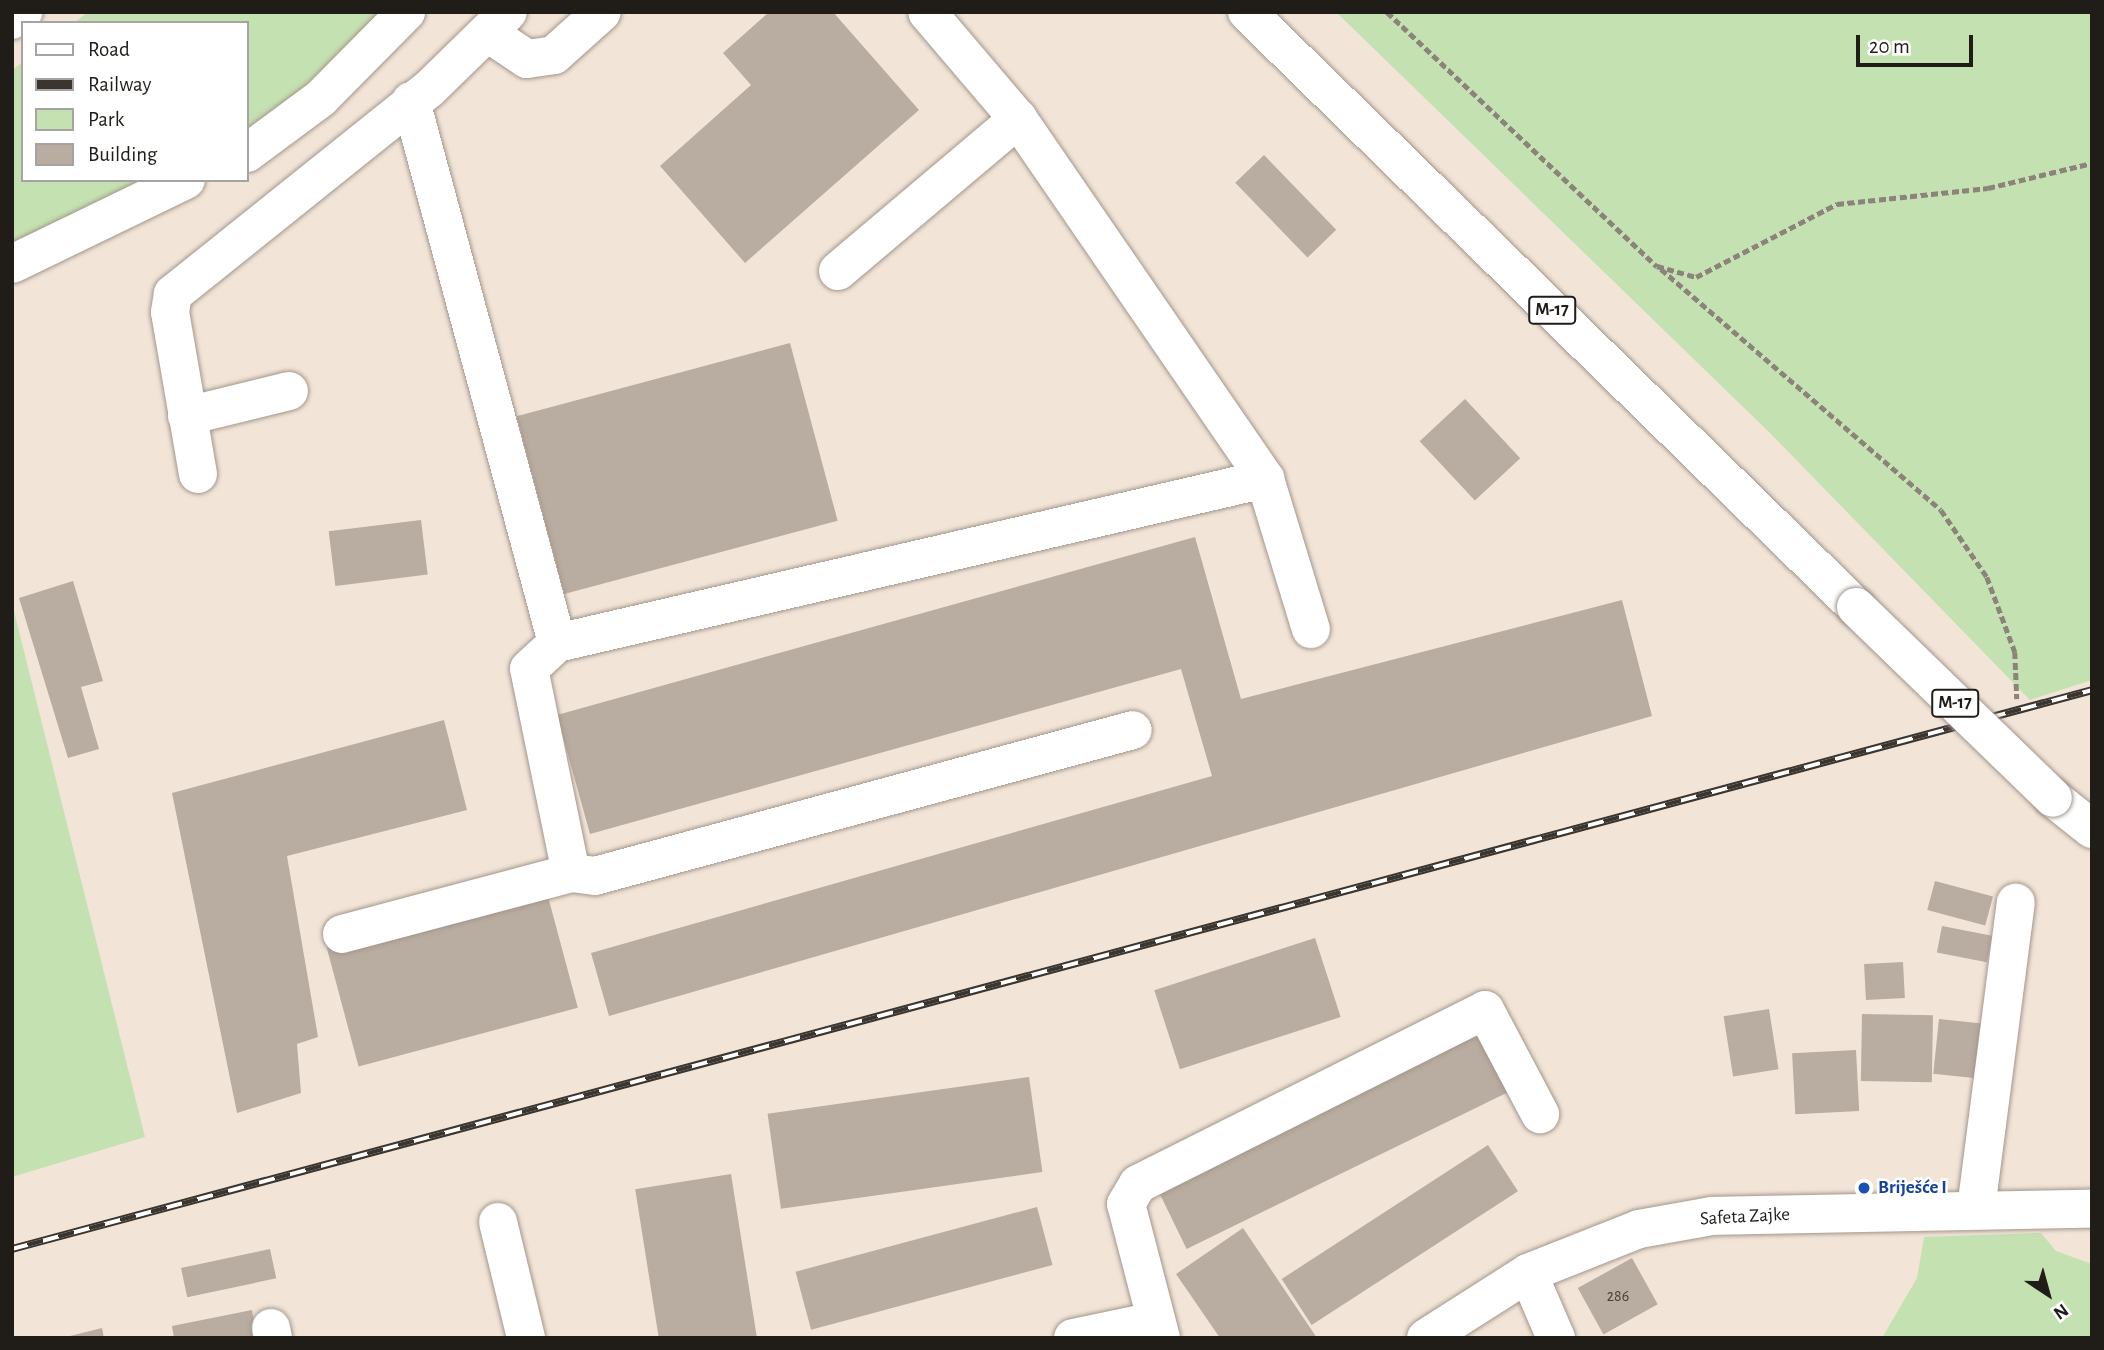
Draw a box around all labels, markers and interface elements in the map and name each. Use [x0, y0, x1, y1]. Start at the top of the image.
legend [21, 21, 248, 182]
scale bar [1859, 21, 1976, 65]
text: 20 m [1869, 36, 1910, 57]
text: Road [88, 39, 130, 60]
text: Railway [88, 74, 151, 95]
text: Park [88, 109, 124, 130]
text: Building [88, 144, 157, 165]
road number: M-17 [1528, 296, 1576, 324]
road number: M-17 [1930, 688, 1980, 718]
place label: Briješće I [1878, 1177, 1947, 1199]
marker: Briješće I [1856, 1180, 1872, 1196]
street label: Safeta Zajke [1699, 1203, 1791, 1231]
north arrow [2013, 1259, 2083, 1329]
house number: 286 [1607, 1286, 1629, 1306]
text: N [2050, 1300, 2072, 1323]

